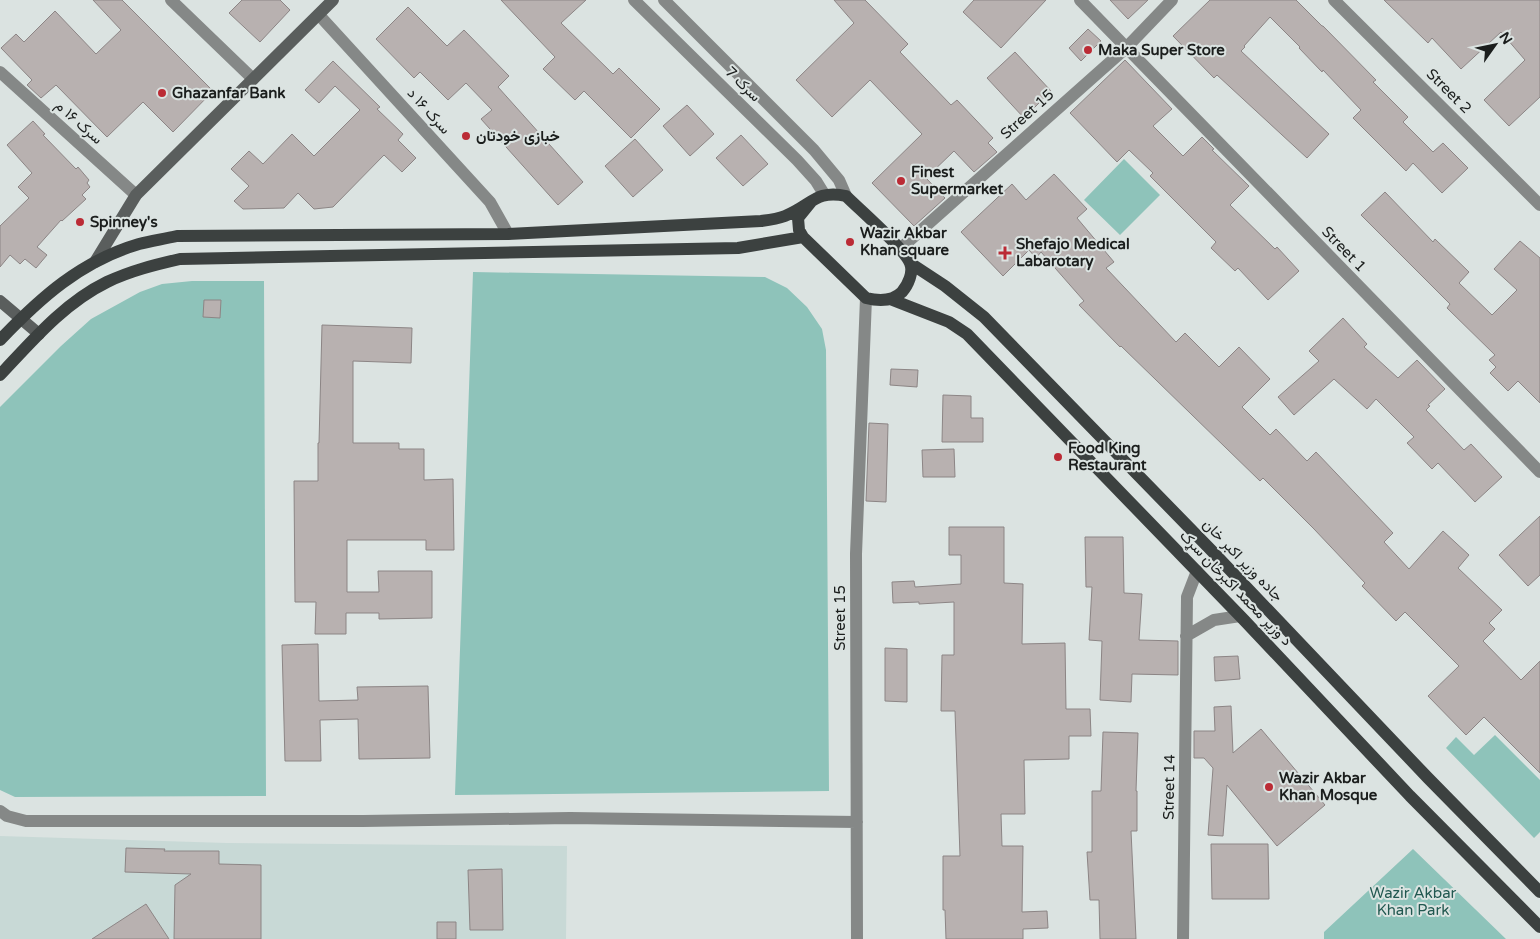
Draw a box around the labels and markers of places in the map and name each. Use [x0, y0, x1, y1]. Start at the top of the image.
place label: Maka Super Store [1098, 41, 1225, 60]
marker: Maka Super Store [1082, 44, 1094, 56]
place label: Ghazanfar Bank [172, 84, 285, 102]
marker: Ghazanfar Bank [156, 87, 168, 99]
place label: خبازی خودتان [476, 127, 560, 145]
marker: خبازی خودتان [460, 130, 472, 142]
place label: Finest Supermarket [911, 163, 1003, 199]
marker: Finest Supermarket [895, 175, 907, 187]
place label: Spinney's [90, 213, 158, 232]
marker: Spinney's [74, 216, 86, 228]
place label: Wazir Akbar Khan square [860, 224, 949, 260]
place label: Shefajo Medical Labarotary [1016, 235, 1130, 271]
marker: Wazir Akbar Khan square [844, 236, 856, 248]
marker: Shefajo Medical Labarotary [998, 246, 1012, 260]
place label: Food King Restaurant [1068, 439, 1147, 474]
marker: Food King Restaurant [1052, 451, 1064, 463]
place label: Wazir Akbar Khan Mosque [1279, 769, 1378, 805]
marker: Wazir Akbar Khan Mosque [1263, 781, 1275, 793]

